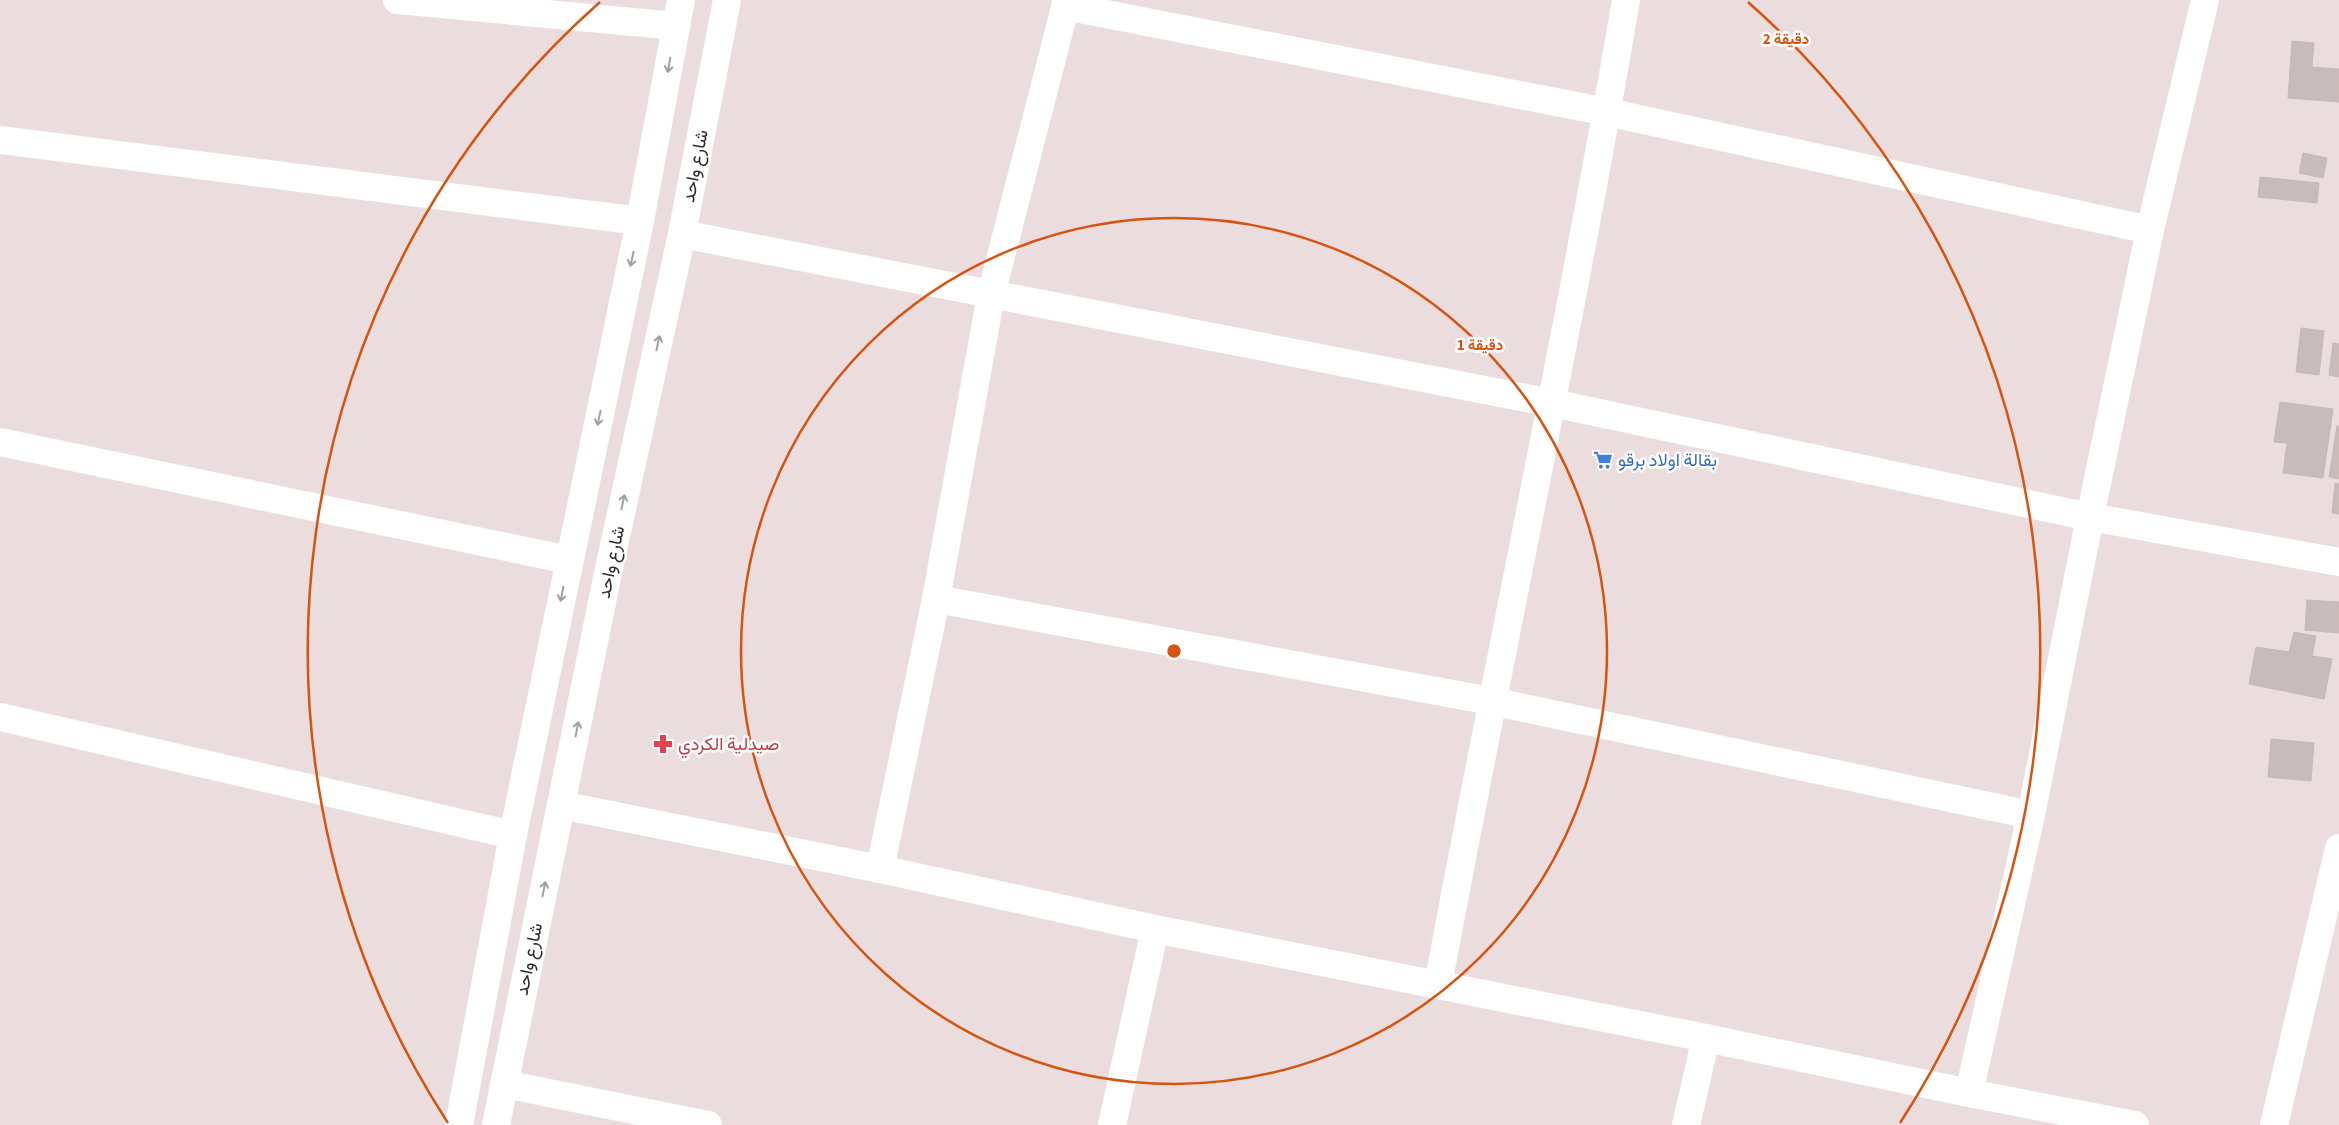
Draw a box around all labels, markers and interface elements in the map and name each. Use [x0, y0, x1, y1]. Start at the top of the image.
text: 2 دقيقة [1763, 29, 1809, 50]
one-way arrow [663, 57, 673, 73]
street label: شارع واحد [676, 128, 715, 205]
one-way arrow [627, 251, 637, 267]
one-way arrow [654, 335, 663, 351]
text: 1 دقيقة [1457, 335, 1503, 356]
one-way arrow [594, 410, 603, 426]
place label: بقالة اولاد برقو [1618, 448, 1717, 473]
supermarket icon: بقالة اولاد برقو [1592, 449, 1614, 471]
one-way arrow [619, 494, 629, 510]
street label: شارع واحد [592, 524, 631, 601]
one-way arrow [557, 586, 566, 602]
centre of rings [1165, 642, 1183, 660]
one-way arrow [572, 722, 582, 738]
place label: صيدلية الكردي [678, 732, 779, 759]
pharmacy icon: صيدلية الكردي [652, 733, 674, 755]
one-way arrow [540, 881, 549, 897]
street label: شارع واحد [510, 921, 549, 998]

